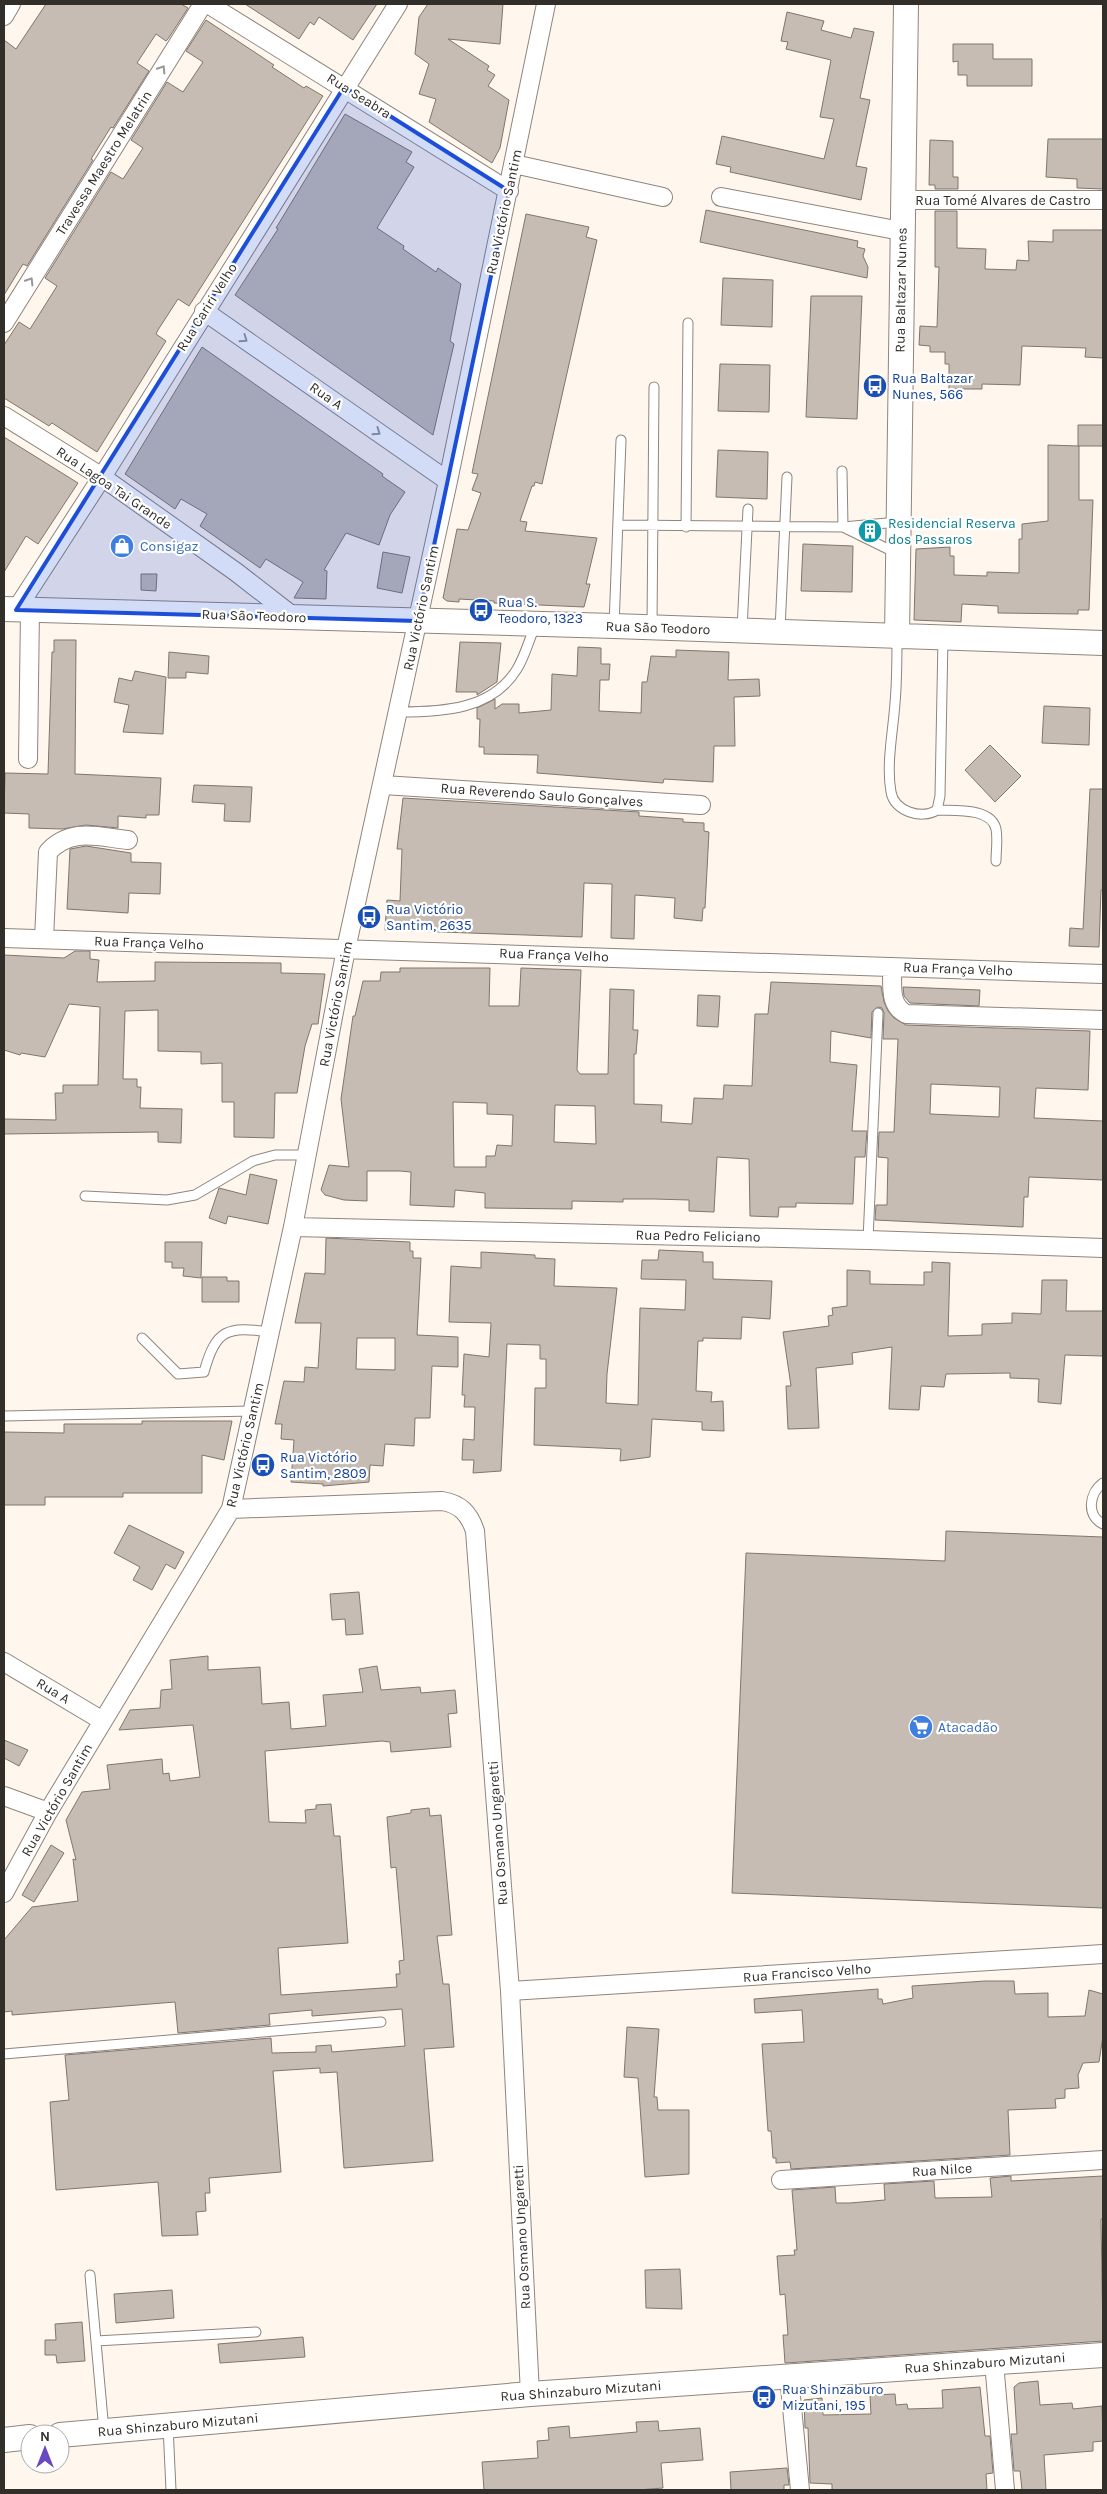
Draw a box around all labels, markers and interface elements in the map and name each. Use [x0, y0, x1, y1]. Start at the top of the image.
one-way arrow [156, 66, 166, 75]
street label: Rua Seabra [324, 70, 394, 122]
street label: Travessa Maestro Melatrin [52, 87, 156, 239]
street label: Rua Victório Santim [482, 148, 526, 276]
street label: Rua Tomé Alvares de Castro [915, 192, 1091, 209]
street label: Rua Baltazar Nunes [891, 227, 911, 353]
street label: Rua Cariri Velho [173, 260, 241, 354]
one-way arrow [23, 278, 33, 287]
one-way arrow [238, 333, 248, 342]
place label: Rua Baltazar Nunes, 566 [892, 370, 974, 403]
bus stop icon: Rua Baltazar Nunes, 566 [862, 373, 888, 399]
street label: Rua A [306, 379, 346, 413]
one-way arrow [371, 426, 381, 435]
street label: Rua Lagoa Tai Grande [53, 443, 175, 533]
place label: Residencial Reserva dos Passaros [888, 515, 1016, 548]
building icon: Residencial Reserva dos Passaros [857, 518, 883, 544]
shop icon: Consigaz [109, 533, 135, 559]
place label: Consigaz [140, 538, 198, 555]
street label: Rua Victório Santim [399, 544, 443, 672]
place label: Rua S. Teodoro, 1323 [498, 594, 583, 627]
bus stop icon: Rua S. Teodoro, 1323 [468, 597, 494, 623]
street label: Rua São Teodoro [201, 606, 307, 626]
street label: Rua São Teodoro [605, 618, 711, 638]
street label: Rua Reverendo Saulo Gonçalves [440, 779, 644, 811]
place label: Rua Victório Santim, 2635 [386, 901, 472, 934]
bus stop icon: Rua Victório Santim, 2635 [356, 904, 382, 930]
street label: Rua França Velho [94, 933, 204, 953]
street label: Rua Victório Santim [315, 940, 357, 1068]
street label: Rua França Velho [499, 945, 609, 965]
street label: Rua França Velho [903, 959, 1013, 979]
street label: Rua Pedro Feliciano [635, 1226, 761, 1246]
street label: Rua Victório Santim [222, 1381, 268, 1509]
place label: Rua Victório Santim, 2809 [280, 1449, 367, 1482]
bus stop icon: Rua Victório Santim, 2809 [250, 1452, 276, 1478]
street label: Rua A [33, 1674, 73, 1708]
supermarket icon: Atacadão [908, 1714, 934, 1740]
place label: Atacadão [938, 1719, 998, 1736]
street label: Rua Victório Santim [18, 1740, 96, 1860]
street label: Rua Osmano Ungaretti [484, 1760, 512, 1906]
street label: Rua Francisco Velho [742, 1960, 872, 1986]
street label: Rua Nilce [911, 2159, 973, 2181]
street label: Rua Osmano Ungaretti [510, 2164, 534, 2310]
street label: Rua Shinzaburo Mizutani [904, 2349, 1066, 2377]
street label: Rua Shinzaburo Mizutani [500, 2377, 662, 2405]
place label: Rua Shinzaburo Mizutani, 195 [782, 2381, 883, 2414]
bus stop icon: Rua Shinzaburo Mizutani, 195 [751, 2384, 777, 2410]
street label: Rua Shinzaburo Mizutani [97, 2409, 259, 2441]
north arrow [20, 2424, 70, 2474]
text: N [40, 2428, 50, 2445]

